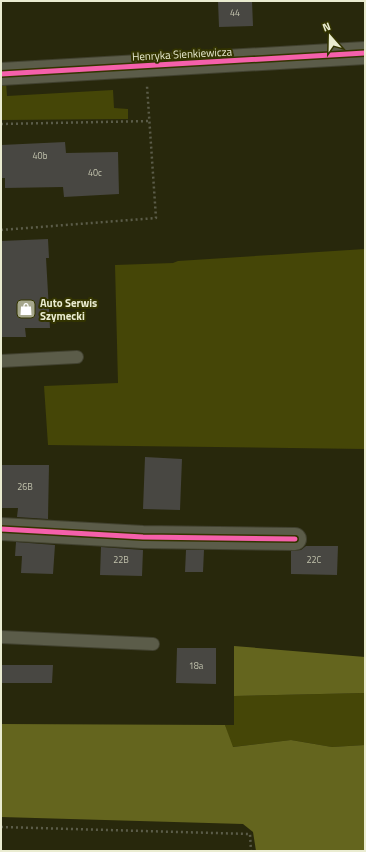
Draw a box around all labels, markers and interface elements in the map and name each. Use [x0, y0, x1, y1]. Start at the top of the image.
house number: 44 [230, 6, 240, 19]
north arrow [310, 16, 350, 56]
text: N [320, 18, 333, 35]
street label: Henryka Sienkiewicza [132, 43, 233, 65]
house number: 40b [33, 149, 48, 162]
house number: 40c [88, 166, 102, 179]
place label: Auto Serwis Szymecki [40, 295, 97, 324]
shop icon: Auto Serwis Szymecki [15, 298, 37, 320]
house number: 26B [17, 480, 33, 493]
house number: 22B [113, 553, 129, 566]
house number: 22C [307, 553, 322, 566]
house number: 18a [189, 659, 204, 672]

